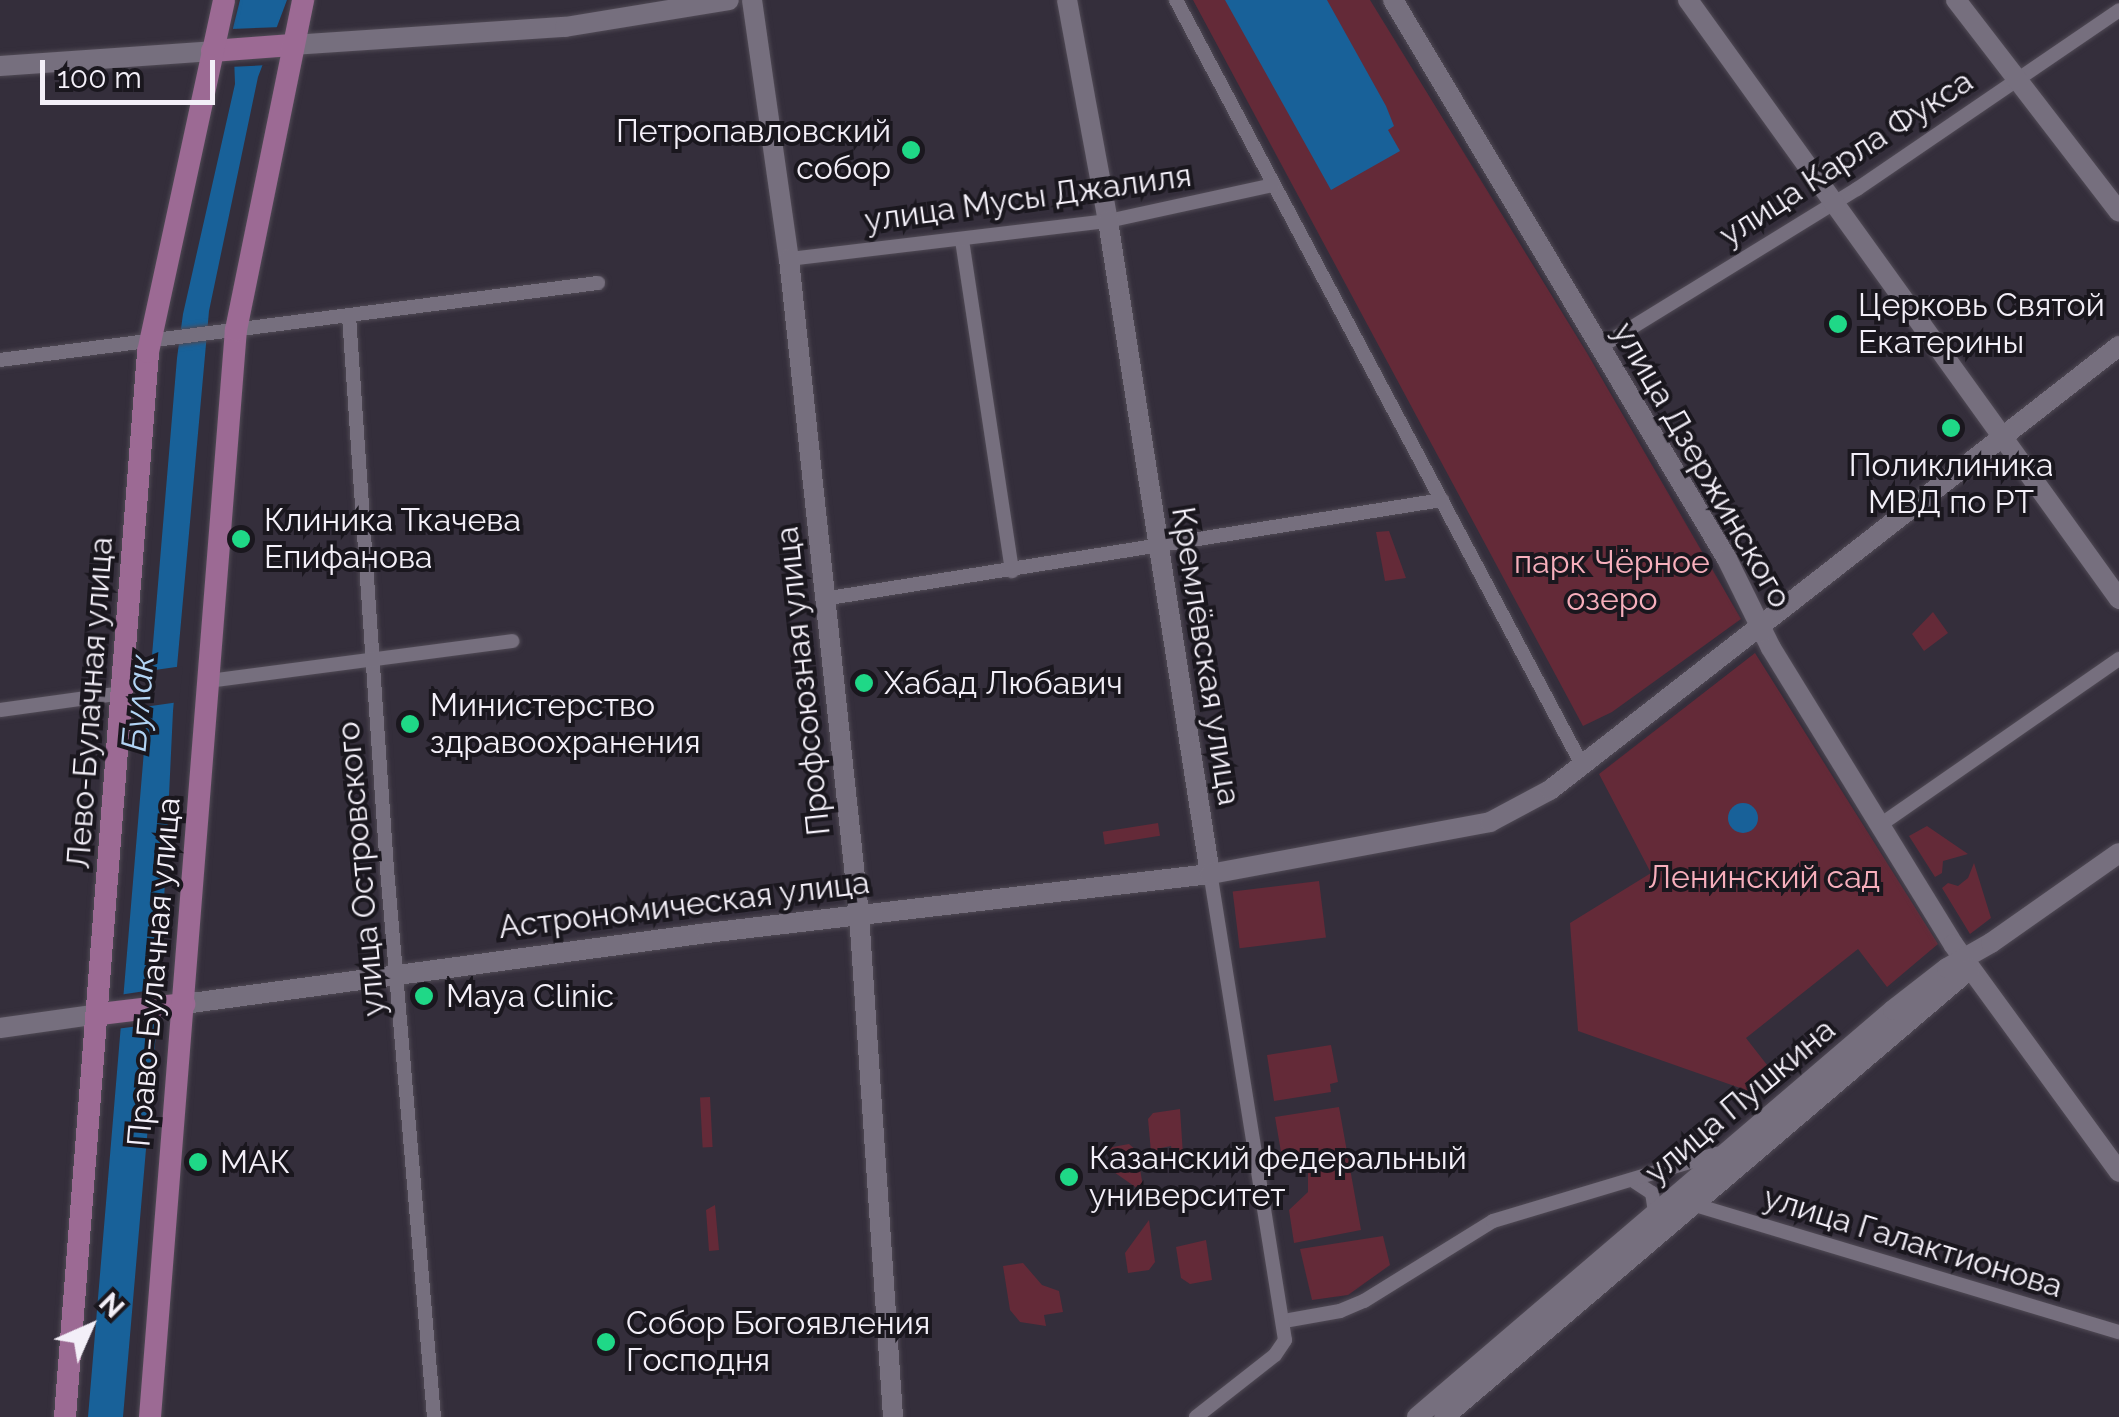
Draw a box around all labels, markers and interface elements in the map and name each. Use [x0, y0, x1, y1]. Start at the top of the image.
scale bar [45, 40, 220, 102]
text: 100 m [57, 60, 142, 95]
street label: улица Карла Фукса [1712, 62, 1980, 254]
place label: Петропавловский собор [616, 113, 891, 188]
marker: Петропавловский собор [900, 139, 922, 161]
street label: улица Мусы Джалиля [862, 156, 1194, 240]
place label: Церковь Святой Екатерины [1858, 287, 2105, 362]
marker: Церковь Святой Екатерины [1827, 313, 1849, 335]
street label: улица Дзержинского [1605, 315, 1799, 615]
marker: Поликлиника МВД по РТ [1938, 415, 1964, 441]
place label: Поликлиника МВД по РТ [1849, 447, 2053, 522]
place label: Клиника Ткачева Епифанова [264, 502, 522, 577]
street label: Кремлёвская улица [1163, 504, 1249, 808]
street label: Профсоюзная улица [768, 524, 838, 838]
marker: Клиника Ткачева Епифанова [228, 526, 254, 552]
street label: Лево-Булачная улица [59, 535, 121, 871]
park label: парк Чёрное озеро [1514, 544, 1710, 619]
water label: Булак [113, 653, 163, 753]
place label: Хабад Любавич [884, 664, 1123, 702]
marker: Хабад Любавич [853, 672, 875, 694]
place label: Министерство здравоохранения [430, 687, 701, 762]
marker: Министерство здравоохранения [399, 713, 421, 735]
street label: улица Островского [329, 720, 393, 1018]
street label: Право-Булачная улица [120, 795, 188, 1149]
park label: Ленинский сад [1648, 858, 1880, 896]
street label: Астрономическая улица [496, 863, 872, 947]
place label: Maya Clinic [446, 977, 614, 1015]
marker: Maya Clinic [411, 983, 437, 1009]
street label: улица Пушкина [1637, 1010, 1843, 1192]
place label: Казанский федеральный университет [1089, 1140, 1467, 1215]
place label: МАК [220, 1143, 290, 1181]
marker: МАК [185, 1149, 211, 1175]
marker: Казанский федеральный университет [1058, 1166, 1080, 1188]
street label: улица Галактионова [1759, 1178, 2067, 1306]
north arrow [40, 1277, 140, 1377]
text: N [92, 1286, 131, 1325]
place label: Собор Богоявления Господня [626, 1305, 930, 1380]
marker: Собор Богоявления Господня [595, 1331, 617, 1353]

